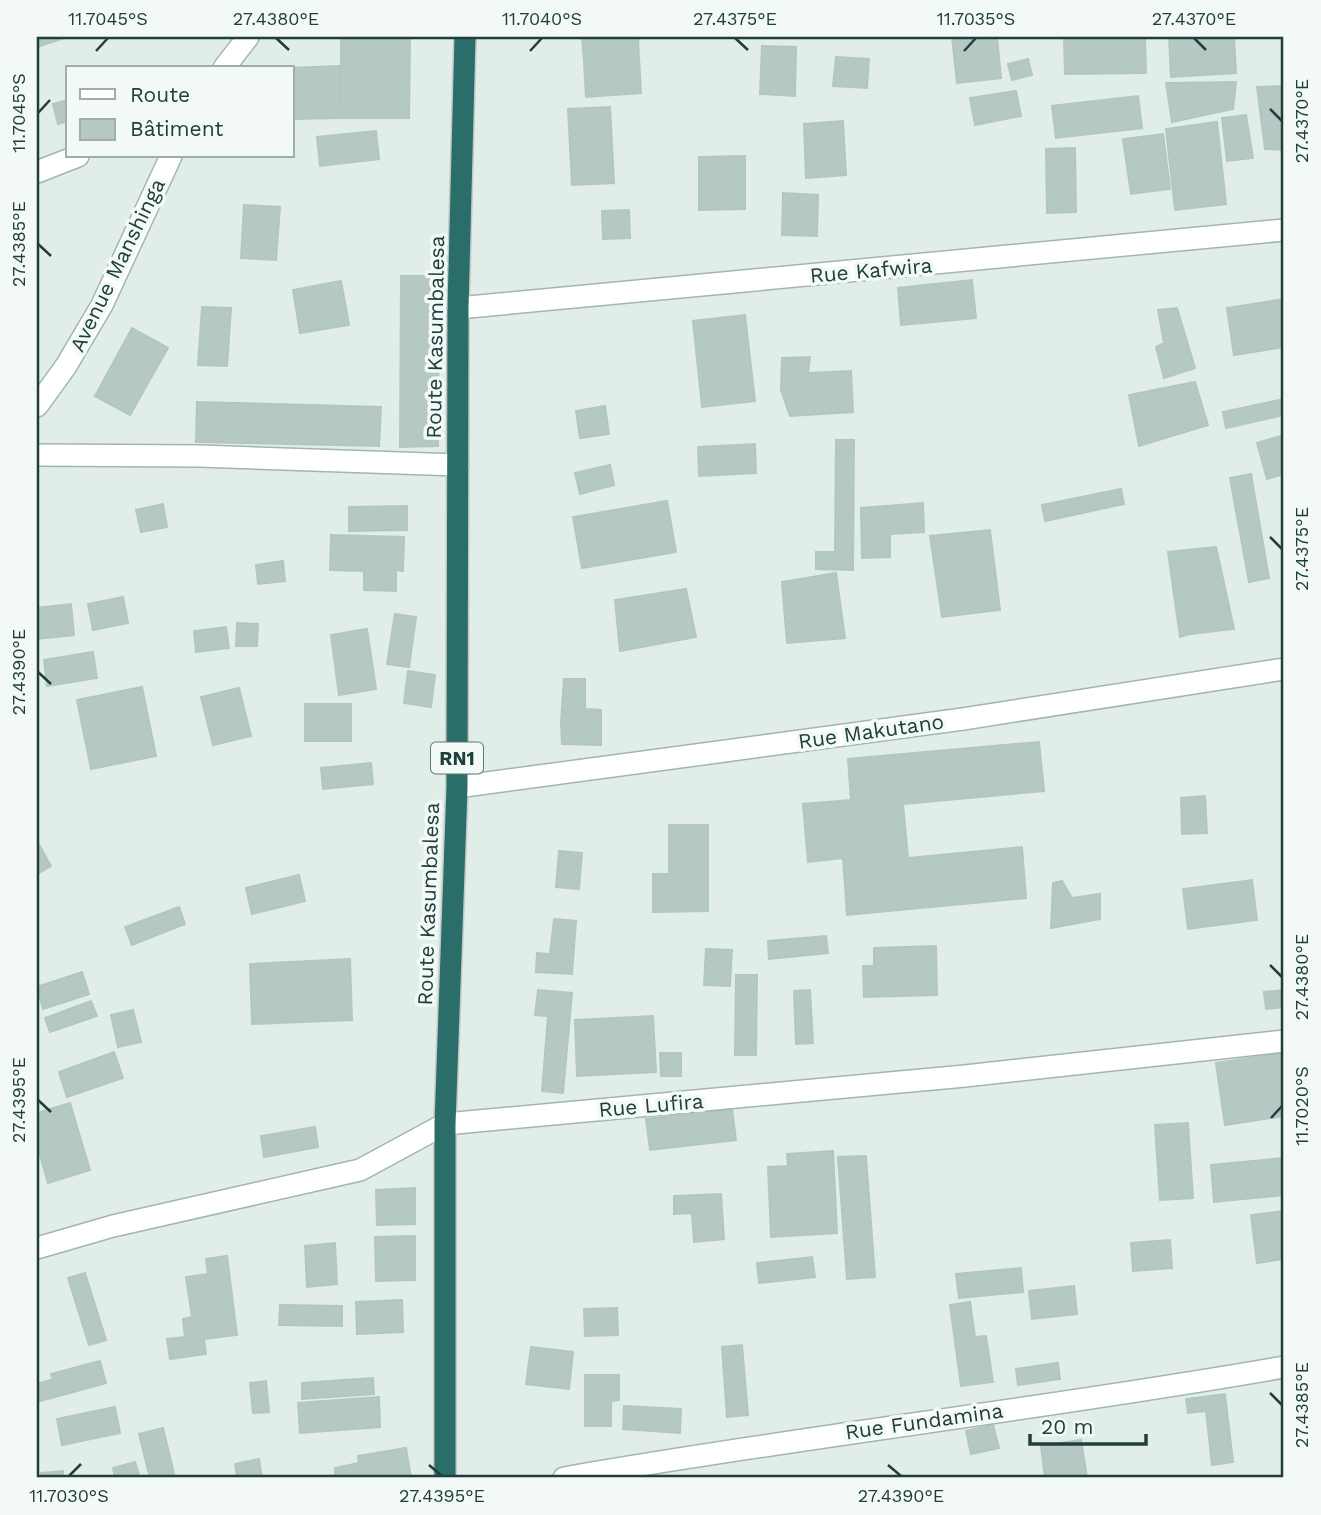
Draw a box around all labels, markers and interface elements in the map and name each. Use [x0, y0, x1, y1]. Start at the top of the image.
text: 11.7045°S [68, 8, 148, 29]
text: 27.4380°E [233, 8, 319, 29]
text: 11.7040°S [502, 8, 582, 29]
text: 27.4375°E [693, 8, 777, 29]
text: 11.7035°S [937, 8, 1015, 29]
text: 27.4370°E [1152, 8, 1236, 29]
legend [66, 66, 294, 158]
text: 11.7045°S [8, 73, 29, 153]
text: 27.4370°E [1291, 79, 1312, 163]
text: Route [130, 82, 190, 107]
text: Bâtiment [130, 116, 224, 141]
street label: Avenue Manshinga [64, 174, 170, 356]
text: 27.4385°E [8, 201, 29, 287]
street label: Route Kasumbalesa [421, 235, 449, 439]
street label: Rue Kafwira [809, 252, 933, 288]
text: 27.4375°E [1291, 507, 1312, 591]
text: 27.4390°E [8, 629, 29, 715]
street label: Rue Makutano [797, 708, 945, 754]
road number: RN1 [431, 743, 483, 774]
street label: Route Kasumbalesa [412, 802, 444, 1006]
text: 27.4380°E [1291, 934, 1312, 1020]
text: 27.4395°E [8, 1057, 29, 1143]
text: 11.7020°S [1291, 1066, 1312, 1146]
street label: Rue Lufira [597, 1088, 705, 1122]
text: 27.4385°E [1291, 1362, 1312, 1448]
street label: Rue Fundamina [843, 1398, 1005, 1444]
scale bar [1030, 1403, 1146, 1447]
text: 20 m [1041, 1414, 1093, 1439]
text: 11.7030°S [29, 1485, 109, 1506]
text: 27.4395°E [399, 1485, 485, 1506]
text: 27.4390°E [858, 1485, 944, 1506]

